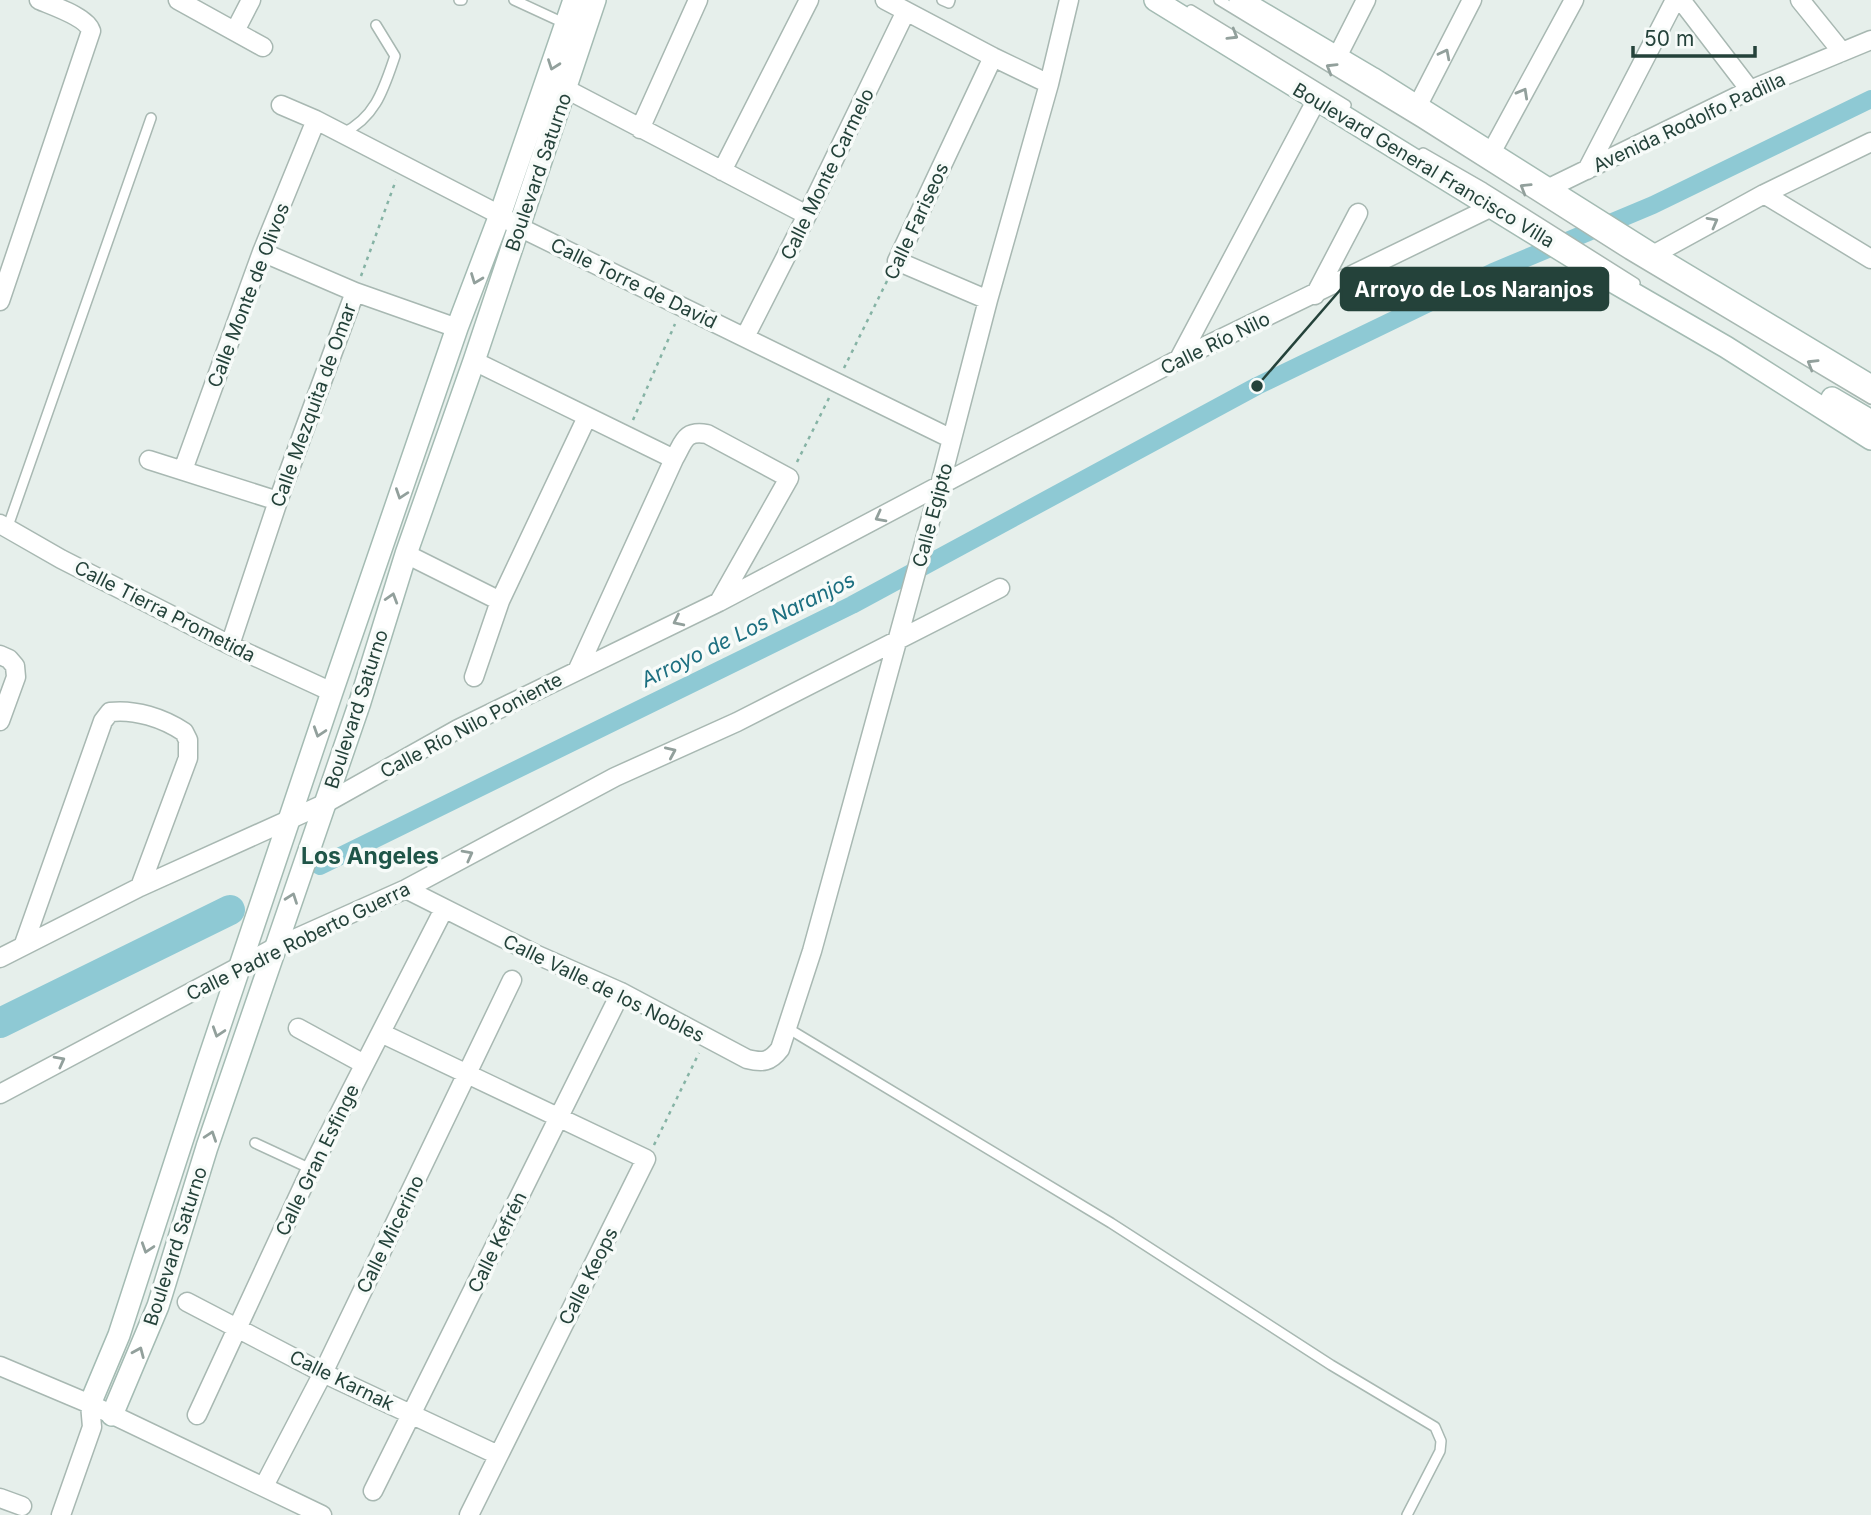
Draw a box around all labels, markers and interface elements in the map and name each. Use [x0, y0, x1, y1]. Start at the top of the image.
scale bar [1633, 14, 1756, 58]
text: 50 m [1644, 26, 1694, 51]
one-way arrow [1225, 27, 1238, 40]
one-way arrow [1436, 49, 1450, 61]
one-way arrow [547, 58, 561, 70]
one-way arrow [1326, 64, 1339, 77]
street label: Avenida Rodolfo Padilla [1589, 68, 1789, 177]
street label: Boulevard General Francisco Villa [1289, 78, 1559, 253]
street label: Calle Monte Carmelo [776, 85, 879, 264]
one-way arrow [1515, 88, 1528, 101]
street label: Boulevard Saturno [501, 90, 576, 254]
street label: Calle Fariseos [879, 159, 954, 283]
one-way arrow [1519, 183, 1532, 196]
street label: Calle Monte de Olivos [203, 200, 294, 391]
one-way arrow [1706, 217, 1718, 230]
street label: Calle Torre de David [547, 233, 721, 334]
callout: Arroyo de Los Naranjos [1341, 268, 1608, 310]
one-way arrow [470, 272, 484, 284]
text: Arroyo de Los Naranjos [1354, 277, 1594, 302]
street label: Calle Mezquita de Omar [266, 300, 361, 510]
street label: Calle Río Nilo [1157, 307, 1274, 380]
one-way arrow [1807, 359, 1820, 372]
street label: Calle Egipto [908, 461, 957, 570]
one-way arrow [395, 487, 409, 499]
one-way arrow [874, 509, 887, 522]
street label: Calle Tierra Prometida [70, 556, 259, 667]
water label: Arroyo de Los Naranjos [636, 567, 859, 693]
one-way arrow [384, 592, 399, 604]
one-way arrow [673, 613, 685, 627]
street label: Boulevard Saturno [320, 627, 393, 792]
street label: Calle Río Nilo Poniente [376, 668, 566, 783]
one-way arrow [313, 726, 328, 738]
one-way arrow [663, 746, 676, 760]
district label: Los Angeles [301, 842, 439, 870]
one-way arrow [461, 850, 473, 864]
street label: Calle Padre Roberto Guerra [183, 877, 414, 1006]
one-way arrow [284, 892, 298, 904]
street label: Calle Valle de los Nobles [499, 930, 708, 1047]
one-way arrow [211, 1026, 226, 1038]
one-way arrow [53, 1056, 65, 1070]
street label: Calle Gran Esfinge [271, 1081, 364, 1240]
one-way arrow [203, 1131, 217, 1143]
street label: Boulevard Saturno [139, 1164, 212, 1329]
street label: Calle Micerino [352, 1171, 429, 1297]
street label: Calle Kefrén [463, 1188, 532, 1296]
street label: Calle Keops [554, 1224, 623, 1329]
one-way arrow [141, 1242, 155, 1254]
street label: Calle Karnak [286, 1345, 398, 1416]
one-way arrow [130, 1347, 144, 1359]

